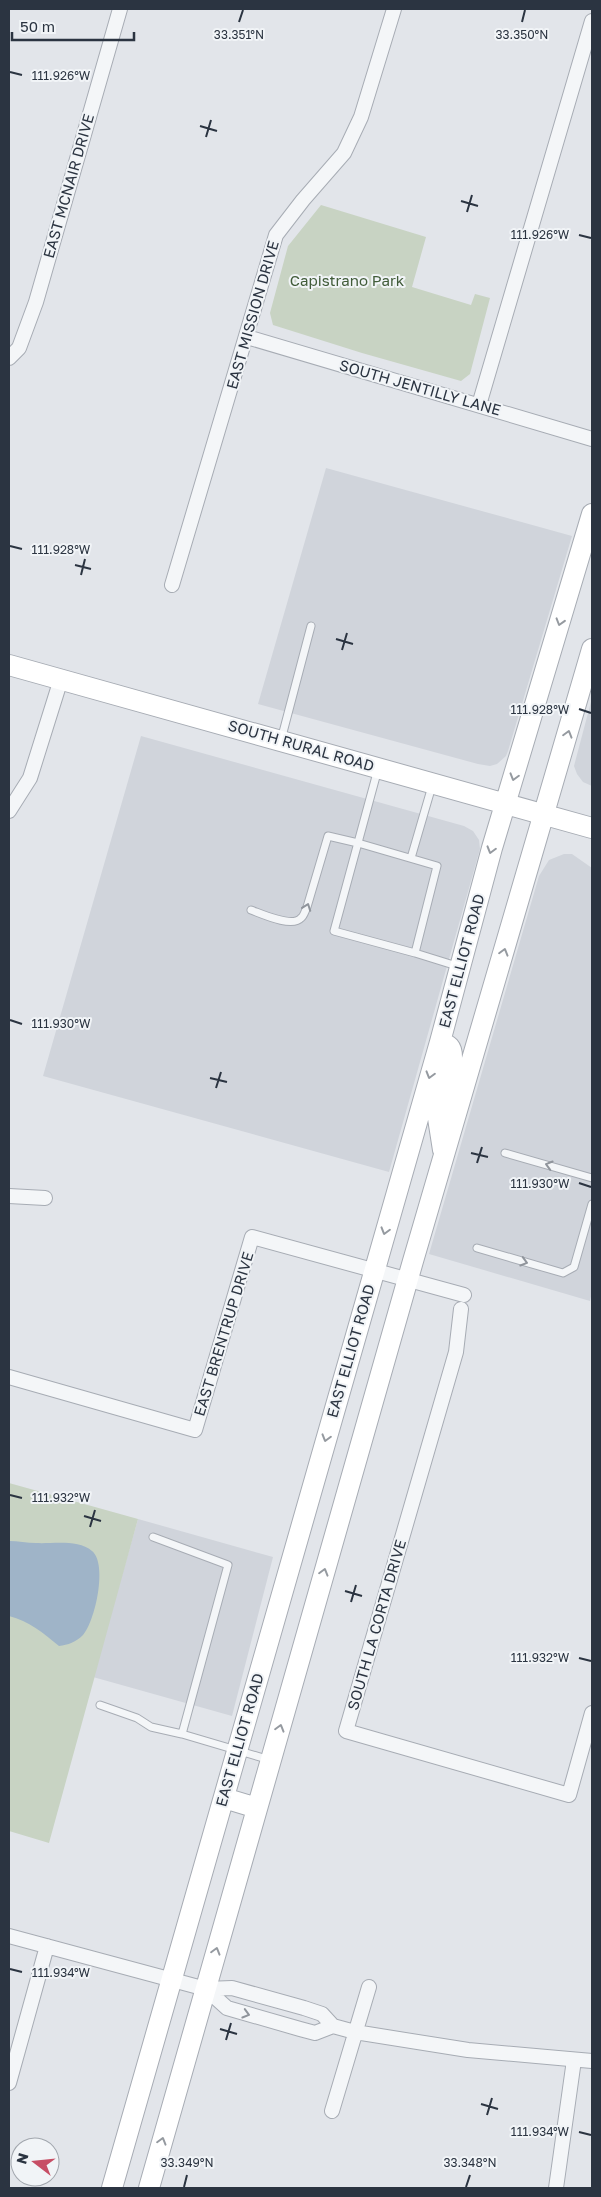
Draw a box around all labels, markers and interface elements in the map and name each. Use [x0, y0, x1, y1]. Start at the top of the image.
scale bar [12, 10, 135, 42]
text: 50 m [20, 17, 55, 35]
text: 33.351°N [214, 27, 264, 42]
text: 33.350°N [496, 27, 548, 42]
text: 111.926°W [32, 68, 91, 83]
street label: EAST MCNAIR DRIVE [39, 111, 97, 260]
text: 111.926°W [511, 227, 570, 242]
street label: EAST MISSION DRIVE [222, 238, 282, 391]
park label: Capistrano Park [290, 271, 405, 289]
street label: SOUTH JENTILLY LANE [337, 355, 503, 419]
text: 111.928°W [32, 542, 91, 557]
one-way arrow [555, 617, 565, 625]
text: 111.928°W [511, 702, 570, 717]
street label: SOUTH RURAL ROAD [226, 716, 376, 775]
one-way arrow [562, 731, 572, 739]
one-way arrow [509, 773, 519, 781]
one-way arrow [487, 846, 497, 854]
street label: EAST ELLIOT ROAD [434, 892, 488, 1030]
one-way arrow [301, 903, 311, 912]
one-way arrow [499, 948, 509, 956]
text: 111.930°W [32, 1016, 91, 1031]
one-way arrow [425, 1070, 436, 1079]
one-way arrow [545, 1161, 553, 1171]
text: 111.930°W [511, 1176, 570, 1191]
one-way arrow [380, 1226, 390, 1234]
street label: EAST BRENTRUP DRIVE [189, 1249, 257, 1418]
one-way arrow [520, 1256, 528, 1266]
street label: EAST ELLIOT ROAD [322, 1282, 378, 1419]
one-way arrow [321, 1433, 331, 1441]
text: 111.932°W [32, 1490, 91, 1505]
street label: SOUTH LA CORTA DRIVE [343, 1537, 409, 1712]
one-way arrow [319, 1568, 329, 1576]
text: 111.932°W [511, 1650, 570, 1665]
street label: EAST ELLIOT ROAD [211, 1671, 267, 1808]
one-way arrow [274, 1723, 285, 1732]
one-way arrow [211, 1948, 221, 1956]
text: 111.934°W [32, 1965, 91, 1980]
one-way arrow [242, 2008, 250, 2018]
text: 111.934°W [511, 2124, 570, 2139]
north arrow [10, 2137, 60, 2187]
one-way arrow [157, 2138, 167, 2146]
text: N [12, 2151, 32, 2166]
text: 33.349°N [160, 2155, 214, 2170]
text: 33.348°N [443, 2155, 497, 2170]

